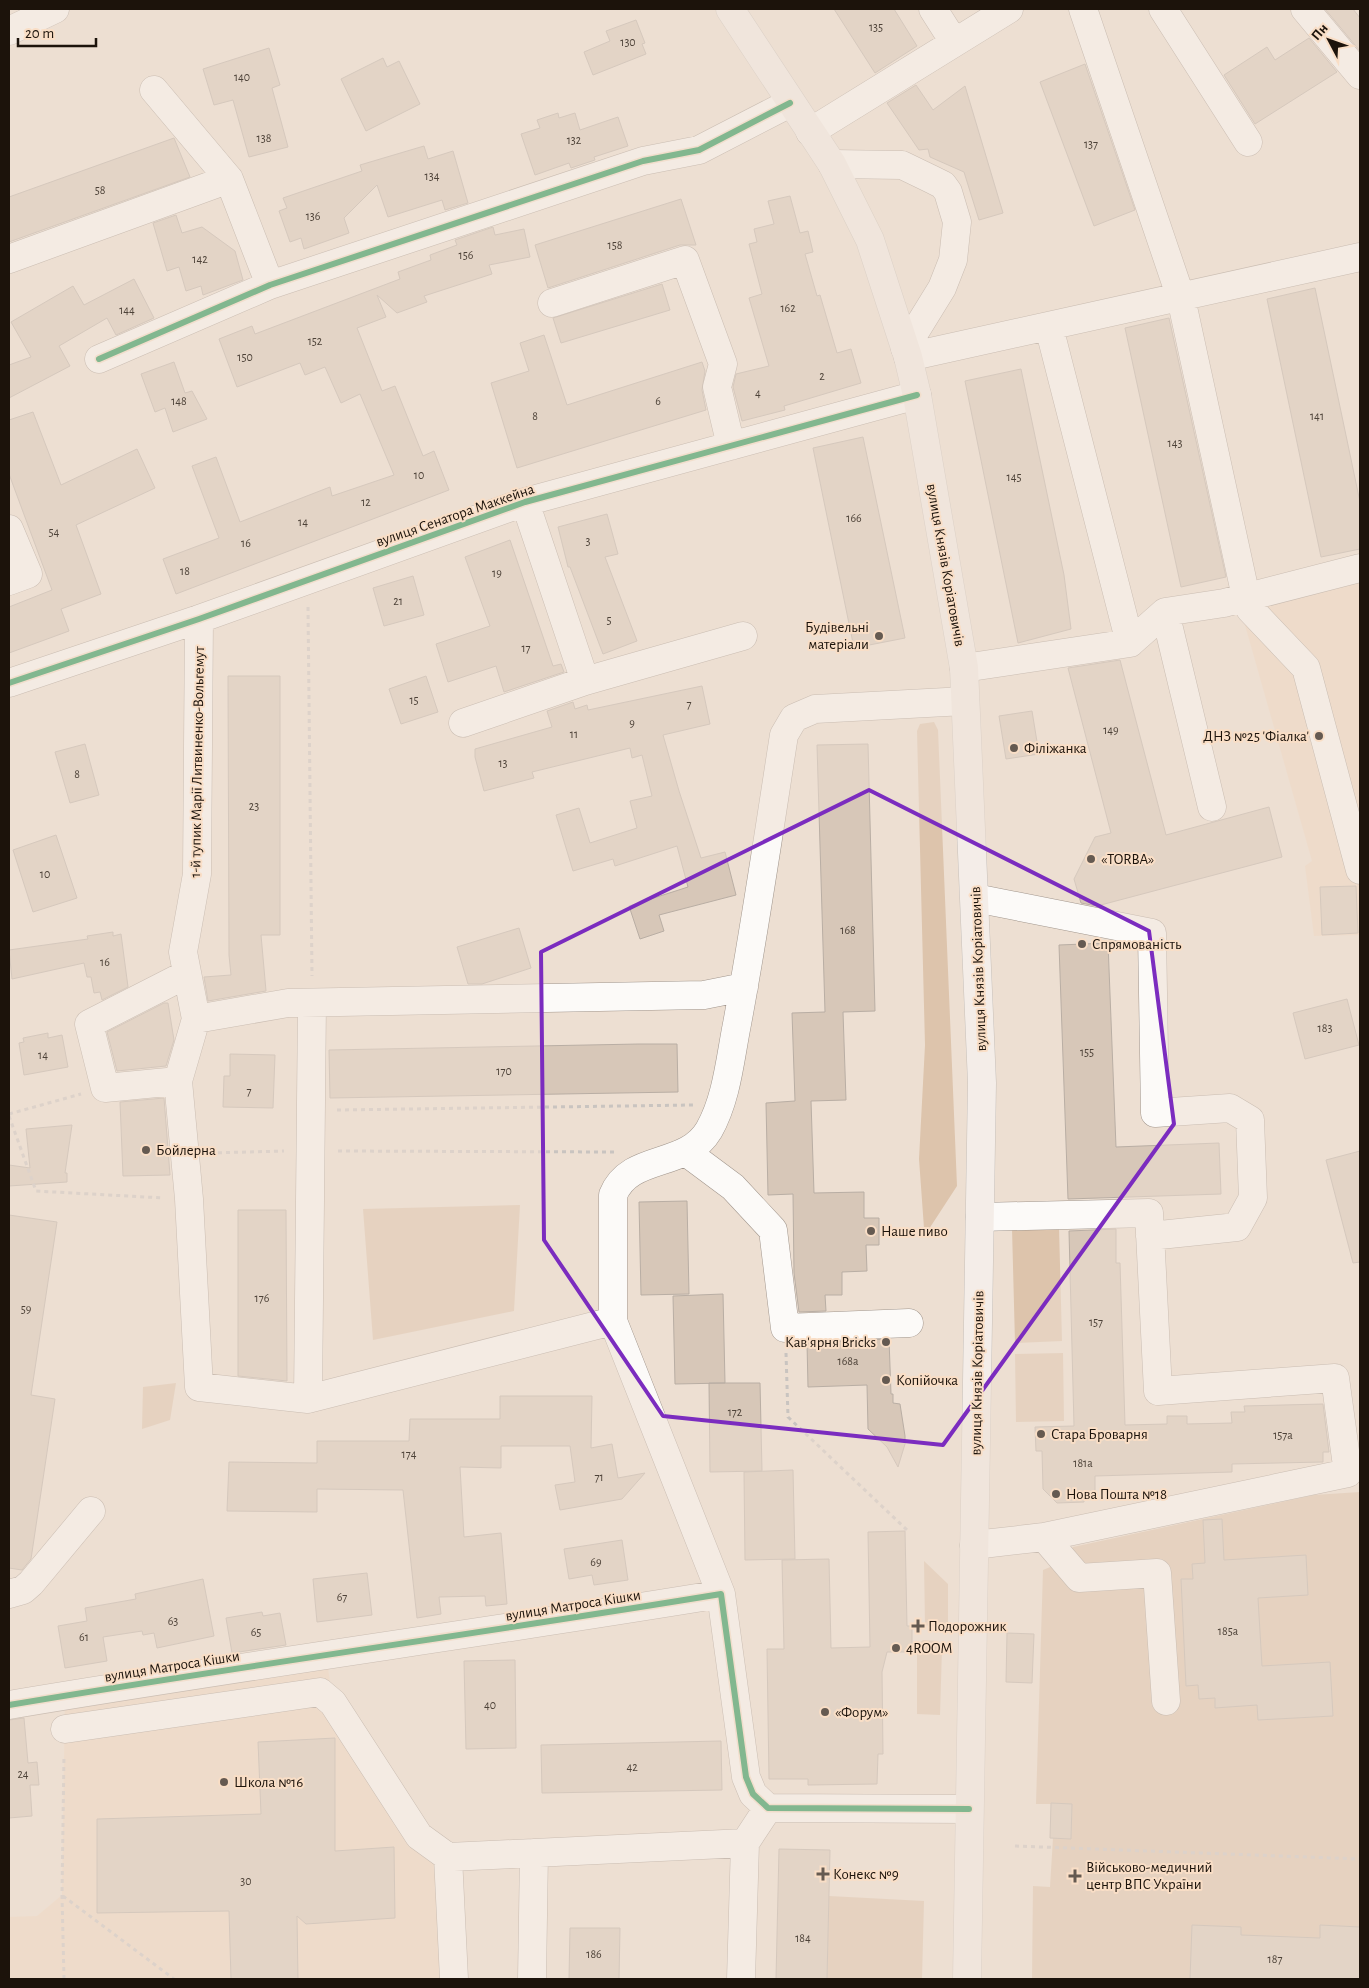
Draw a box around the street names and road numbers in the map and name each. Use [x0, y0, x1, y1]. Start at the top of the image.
street label: вулиця Сенатора Маккейна [374, 481, 536, 550]
street label: вулиця Князів Коріатовичів [924, 483, 967, 648]
street label: 1-й тупик Марії Литвиненко-Вольгемут [188, 646, 207, 878]
street label: вулиця Князів Коріатовичів [968, 886, 989, 1052]
street label: вулиця Князів Коріатовичів [969, 1290, 986, 1456]
street label: вулиця Матроса Кішки [504, 1587, 642, 1624]
street label: вулиця Матроса Кішки [103, 1648, 241, 1685]

